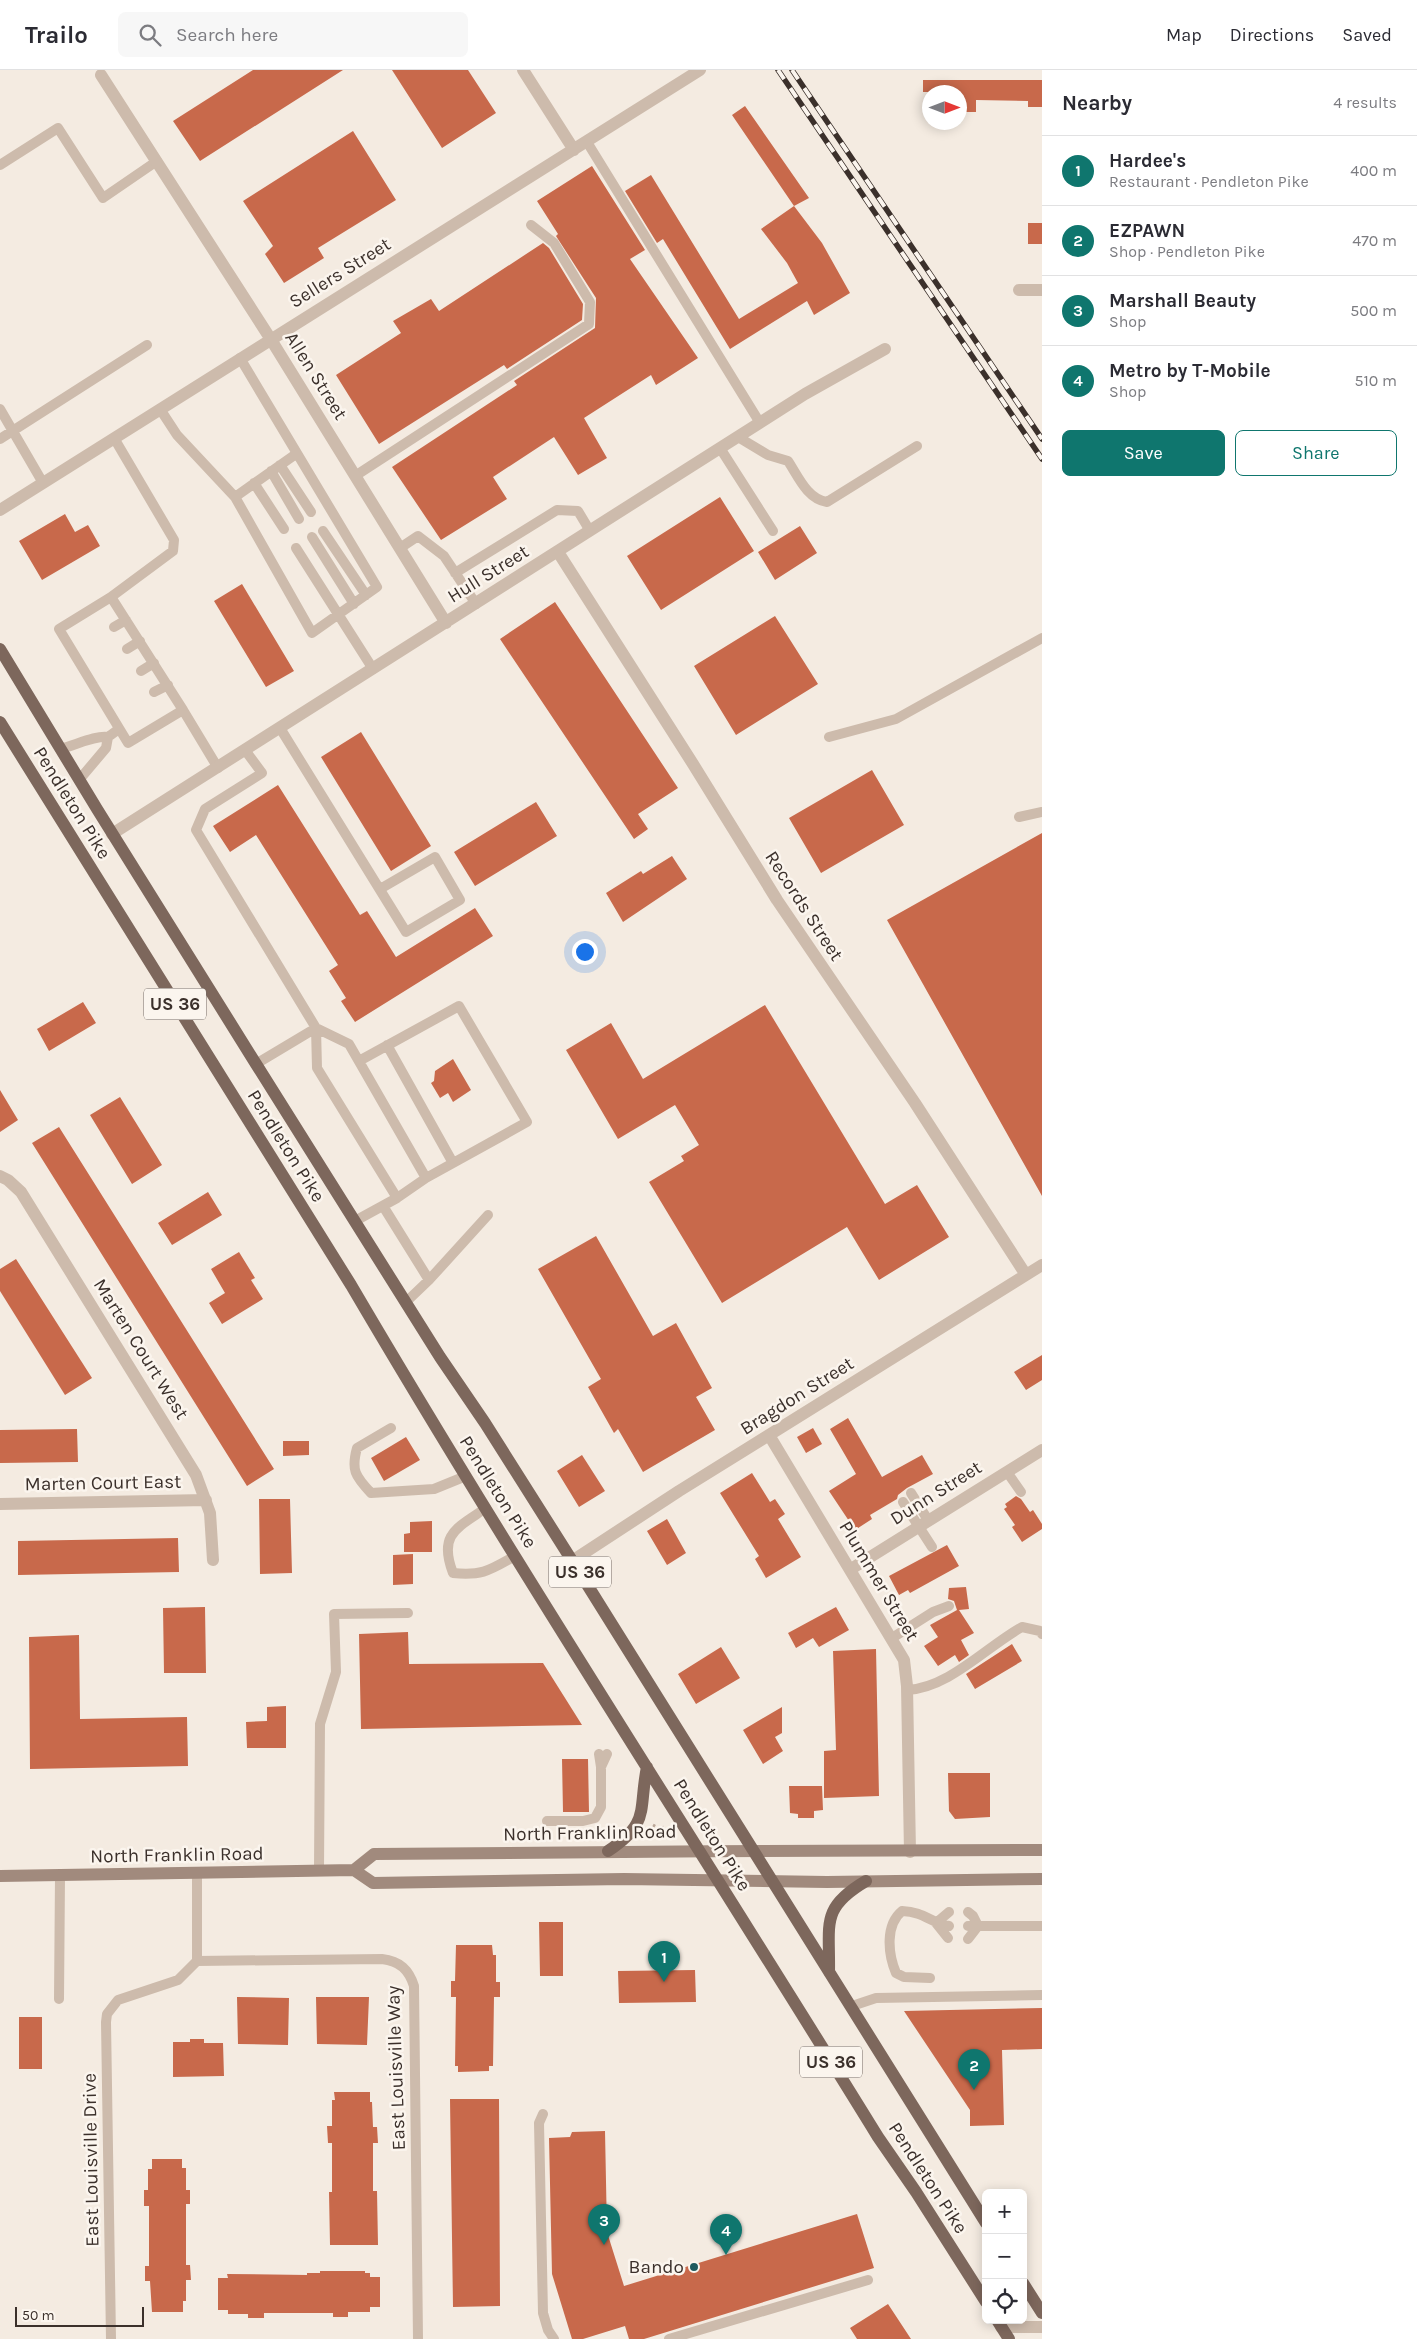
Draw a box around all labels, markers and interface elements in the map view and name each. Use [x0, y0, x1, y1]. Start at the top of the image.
search box [118, 12, 468, 57]
text: Trailo [25, 21, 88, 49]
icon: search [136, 21, 164, 49]
text: Search here [176, 24, 278, 46]
text: Map [1166, 24, 1202, 46]
text: Directions [1230, 24, 1314, 46]
text: Saved [1342, 24, 1392, 46]
north arrow [922, 85, 967, 130]
text: Nearby [1062, 91, 1132, 115]
text: 4 results [1333, 93, 1397, 112]
text: Hardee's [1109, 150, 1186, 172]
text: 1 [1075, 161, 1081, 180]
text: 400 m [1350, 161, 1397, 180]
text: Restaurant · Pendleton Pike [1109, 172, 1309, 191]
text: EZPAWN [1109, 220, 1185, 242]
text: 2 [1073, 231, 1083, 250]
text: 470 m [1352, 231, 1397, 250]
street label: Sellers Street [285, 233, 395, 313]
text: Shop · Pendleton Pike [1109, 242, 1265, 261]
text: Marshall Beauty [1109, 290, 1256, 312]
text: 3 [1073, 301, 1083, 320]
text: 500 m [1350, 301, 1397, 320]
text: Shop [1109, 312, 1146, 331]
street label: Allen Street [280, 328, 352, 424]
text: Metro by T-Mobile [1109, 360, 1271, 382]
text: 4 [1073, 371, 1083, 390]
text: 510 m [1354, 371, 1397, 390]
text: Shop [1109, 382, 1146, 401]
button: Save [1062, 430, 1225, 476]
button: Share [1235, 430, 1397, 476]
street label: Hull Street [443, 540, 533, 608]
street label: Pendleton Pike [29, 743, 115, 863]
street label: Records Street [760, 847, 848, 965]
your location [572, 939, 598, 965]
road number: US 36 [144, 989, 206, 1020]
street label: Pendleton Pike [243, 1086, 329, 1206]
street label: Marten Court West [89, 1275, 193, 1423]
street label: Bragdon Street [736, 1352, 858, 1440]
street label: Pendleton Pike [455, 1432, 541, 1552]
street label: Dunn Street [886, 1456, 986, 1530]
street label: Marten Court East [24, 1471, 182, 1495]
street label: Plummer Street [835, 1517, 923, 1645]
road number: US 36 [549, 1556, 611, 1588]
street label: Pendleton Pike [669, 1775, 755, 1895]
street label: North Franklin Road [503, 1820, 677, 1846]
street label: North Franklin Road [90, 1842, 264, 1868]
pin: 1 [648, 1941, 680, 1982]
street label: East Louisville Way [382, 1985, 410, 2151]
road number: US 36 [800, 2046, 862, 2078]
pin: 2 [958, 2049, 990, 2090]
street label: East Louisville Drive [78, 2073, 104, 2247]
street label: Pendleton Pike [884, 2118, 972, 2238]
map controls [982, 2189, 1027, 2324]
button: + [982, 2189, 1027, 2234]
pin: 3 [588, 2204, 620, 2245]
pin: 4 [710, 2214, 742, 2255]
button: − [982, 2234, 1027, 2279]
place label: Bando [629, 2256, 684, 2278]
marker: Bando [688, 2261, 700, 2273]
button: locate [982, 2279, 1027, 2324]
scale bar [15, 2304, 144, 2327]
text: 50 m [22, 2307, 55, 2324]

